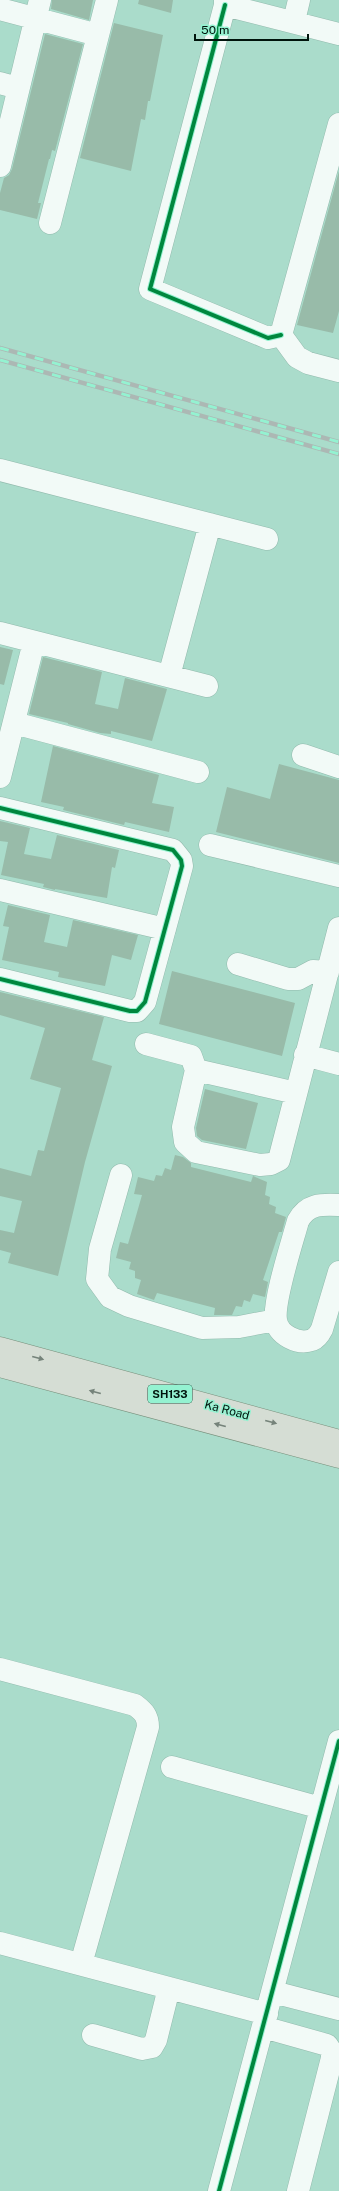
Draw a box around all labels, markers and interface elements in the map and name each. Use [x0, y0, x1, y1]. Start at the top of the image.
scale bar [195, 16, 308, 42]
text: 50 m [201, 23, 229, 37]
one-way arrow [32, 1355, 44, 1361]
road number: SH133 [148, 1385, 192, 1403]
one-way arrow [88, 1388, 101, 1394]
street label: Ka Road [203, 1397, 251, 1423]
one-way arrow [265, 1419, 277, 1425]
one-way arrow [214, 1422, 226, 1428]

